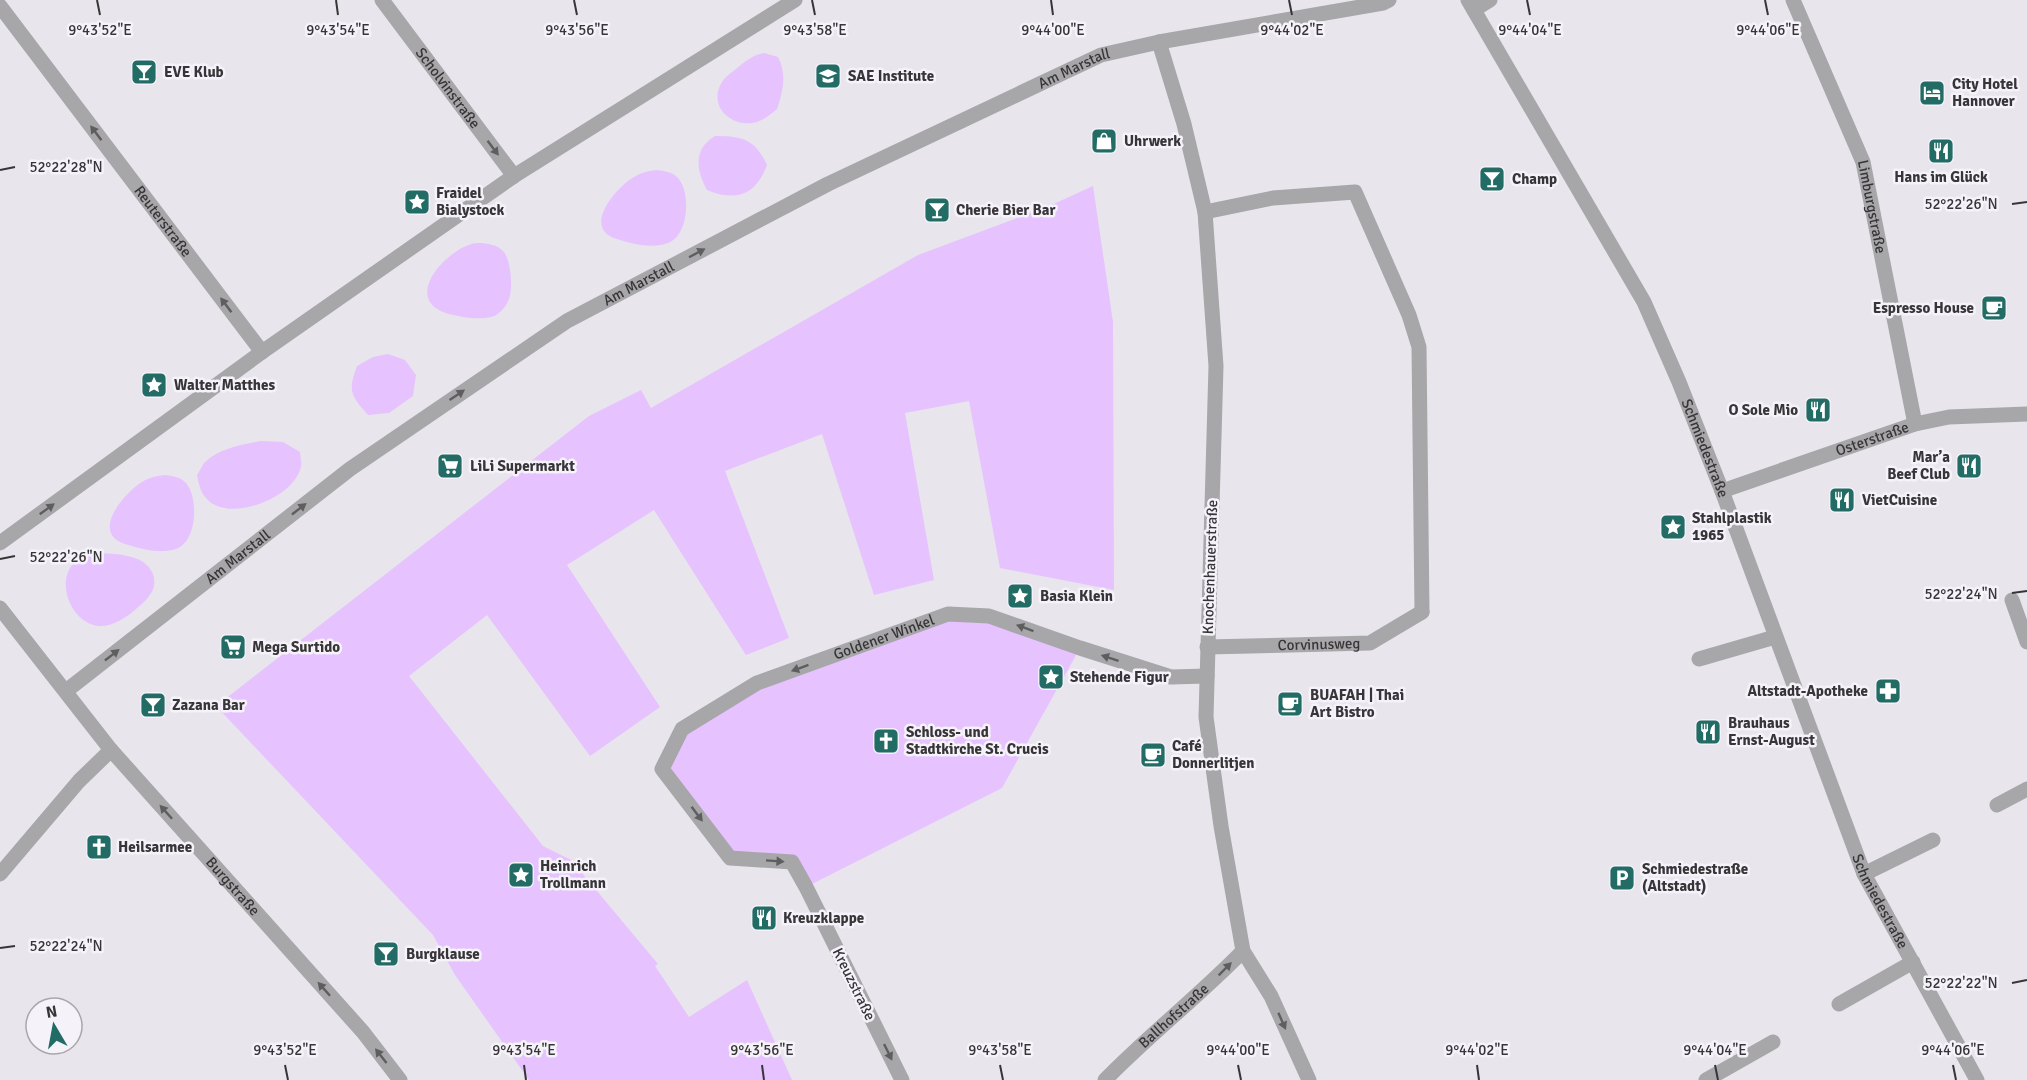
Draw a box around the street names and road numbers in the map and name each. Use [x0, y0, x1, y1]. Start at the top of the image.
street label: Scholvinstraße [412, 44, 484, 132]
street label: Am Marstall [1035, 44, 1112, 93]
street label: Limburgstraße [1854, 158, 1890, 255]
street label: Reuterstraße [130, 182, 196, 260]
street label: Am Marstall [600, 257, 677, 309]
street label: Schmiedestraße [1678, 396, 1733, 500]
street label: Osterstraße [1833, 418, 1911, 460]
street label: Knochenhauerstraße [1199, 499, 1221, 635]
street label: Am Marstall [202, 526, 274, 588]
street label: Goldener Winkel [831, 611, 937, 664]
street label: Corvinusweg [1278, 634, 1360, 654]
street label: Schmiedestraße [1848, 851, 1912, 952]
street label: Burgstraße [202, 853, 264, 919]
street label: Kreuzstraße [829, 945, 879, 1023]
street label: Ballhofstraße [1135, 980, 1212, 1052]

